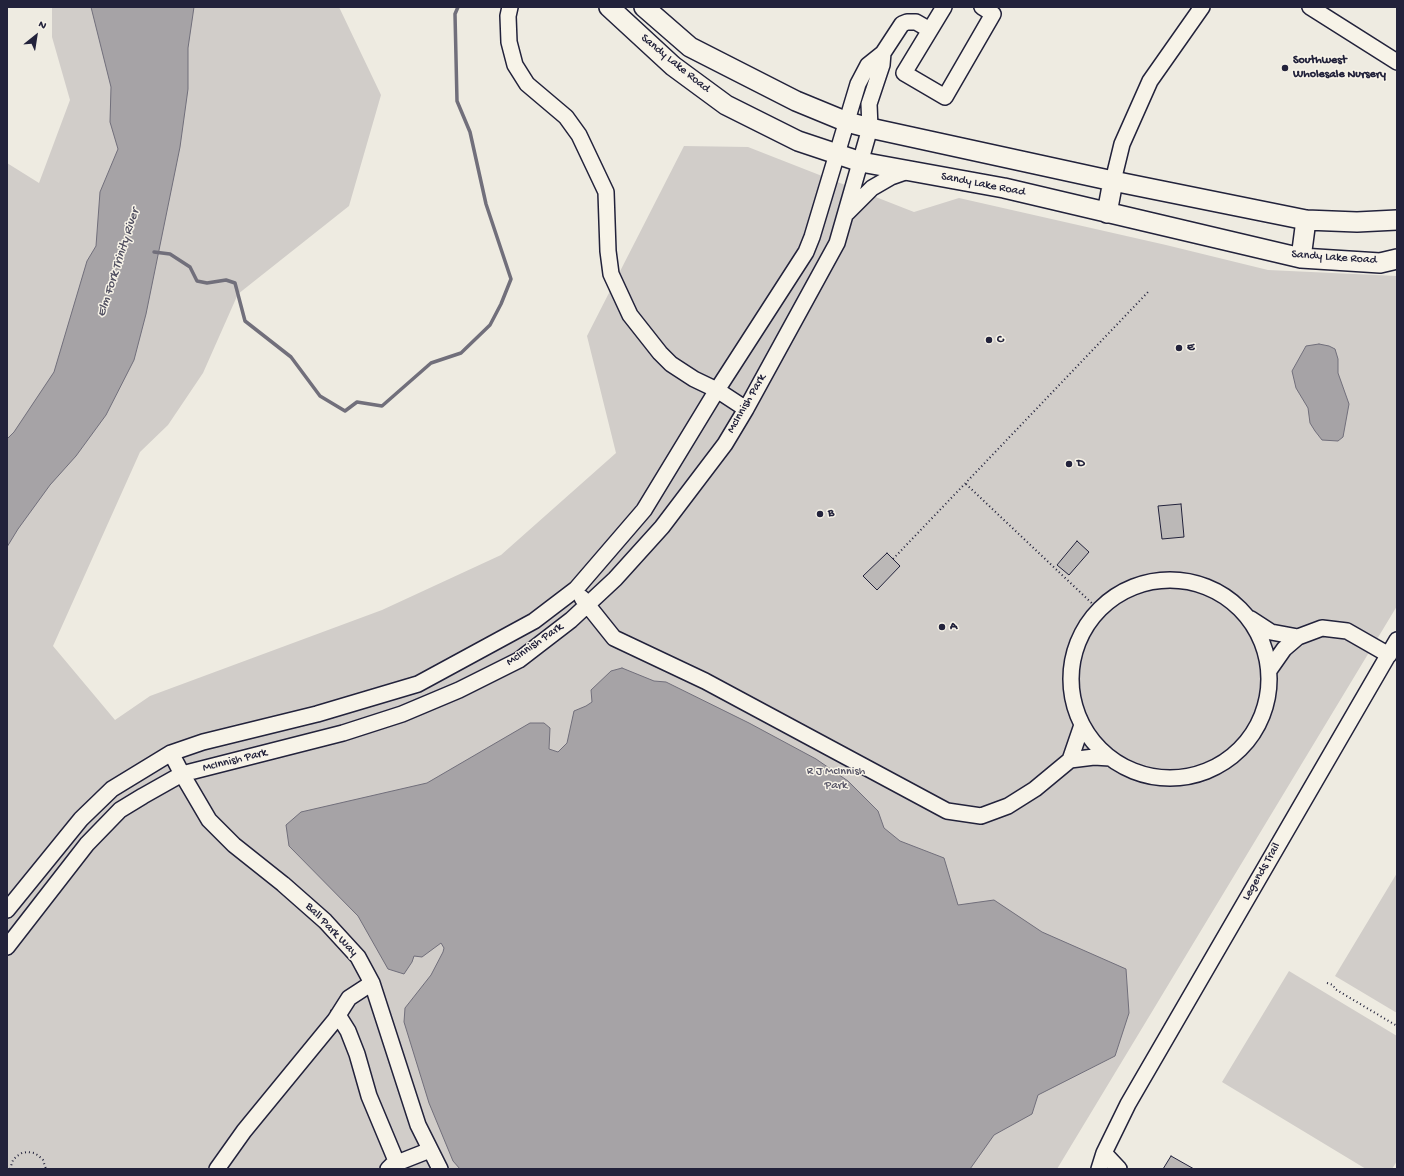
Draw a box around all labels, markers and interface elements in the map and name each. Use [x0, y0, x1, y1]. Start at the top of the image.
north arrow [16, 16, 56, 56]
text: N [36, 19, 48, 33]
street label: Sandy Lake Road [637, 32, 713, 96]
place label: Southwest Wholesale Nursery [1293, 54, 1386, 82]
marker: Southwest Wholesale Nursery [1280, 63, 1290, 73]
street label: Sandy Lake Road [940, 170, 1026, 200]
water label: Elm Fork Trinity River [94, 207, 144, 319]
street label: Sandy Lake Road [1291, 248, 1377, 268]
place label: C [997, 333, 1004, 347]
marker: C [984, 335, 994, 345]
place label: E [1187, 341, 1194, 355]
marker: E [1174, 343, 1184, 353]
street label: McInnish Park [724, 372, 770, 436]
place label: D [1077, 457, 1085, 471]
marker: D [1064, 459, 1074, 469]
place label: B [828, 507, 834, 521]
marker: B [815, 509, 825, 519]
street label: McInnish Park [504, 620, 566, 670]
place label: A [950, 620, 957, 634]
marker: A [937, 622, 947, 632]
street label: McInnish Park [201, 746, 269, 776]
park label: R J McInnish Park [807, 765, 865, 793]
street label: Legends Trail [1240, 841, 1284, 903]
street label: Ball Park Way [302, 900, 360, 960]

